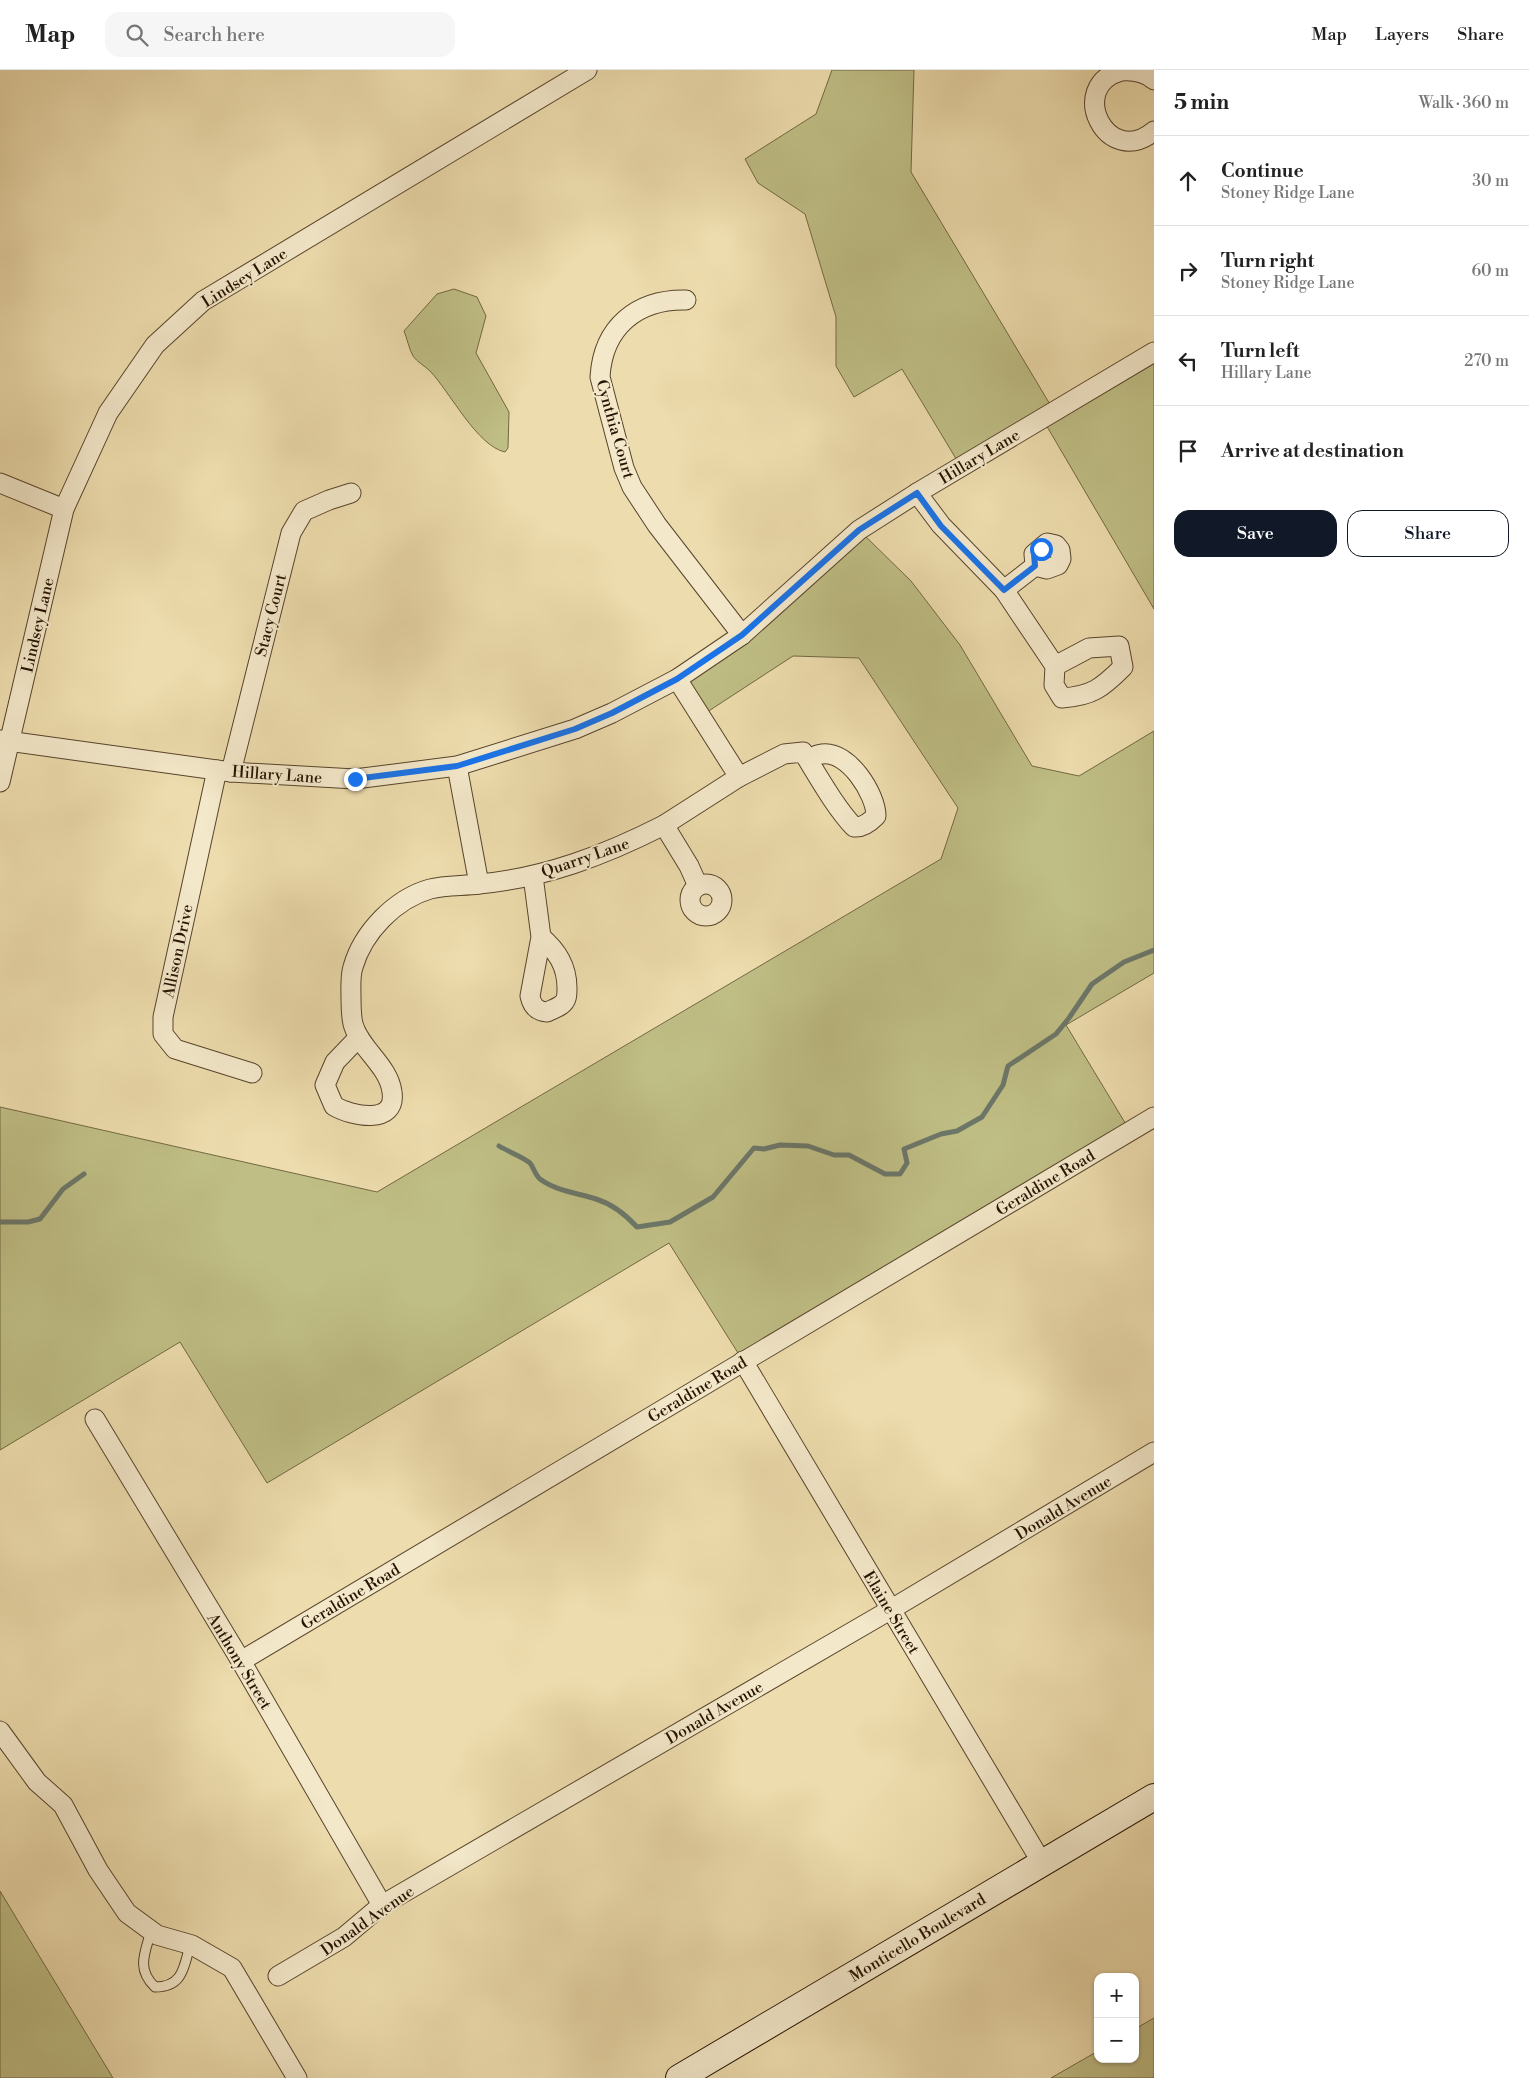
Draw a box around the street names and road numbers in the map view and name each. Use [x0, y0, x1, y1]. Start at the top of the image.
street label: Lindsey Lane [198, 244, 291, 312]
street label: Cynthia Court [591, 377, 639, 481]
street label: Hillary Lane [936, 425, 1023, 489]
street label: Stacy Court [251, 572, 291, 659]
street label: Lindsey Lane [17, 576, 59, 675]
street label: Hillary Lane [231, 762, 323, 788]
street label: Quarry Lane [539, 834, 632, 882]
street label: Allison Drive [158, 903, 198, 1001]
street label: Geraldine Road [992, 1145, 1099, 1220]
street label: Geraldine Road [644, 1352, 751, 1427]
street label: Donald Avenue [1012, 1471, 1115, 1544]
street label: Geraldine Road [297, 1559, 404, 1634]
street label: Elaine Street [858, 1567, 924, 1658]
street label: Anthony Street [202, 1609, 276, 1714]
street label: Donald Avenue [662, 1677, 767, 1749]
street label: Donald Avenue [317, 1881, 418, 1960]
street label: Monticello Boulevard [846, 1889, 989, 1986]

